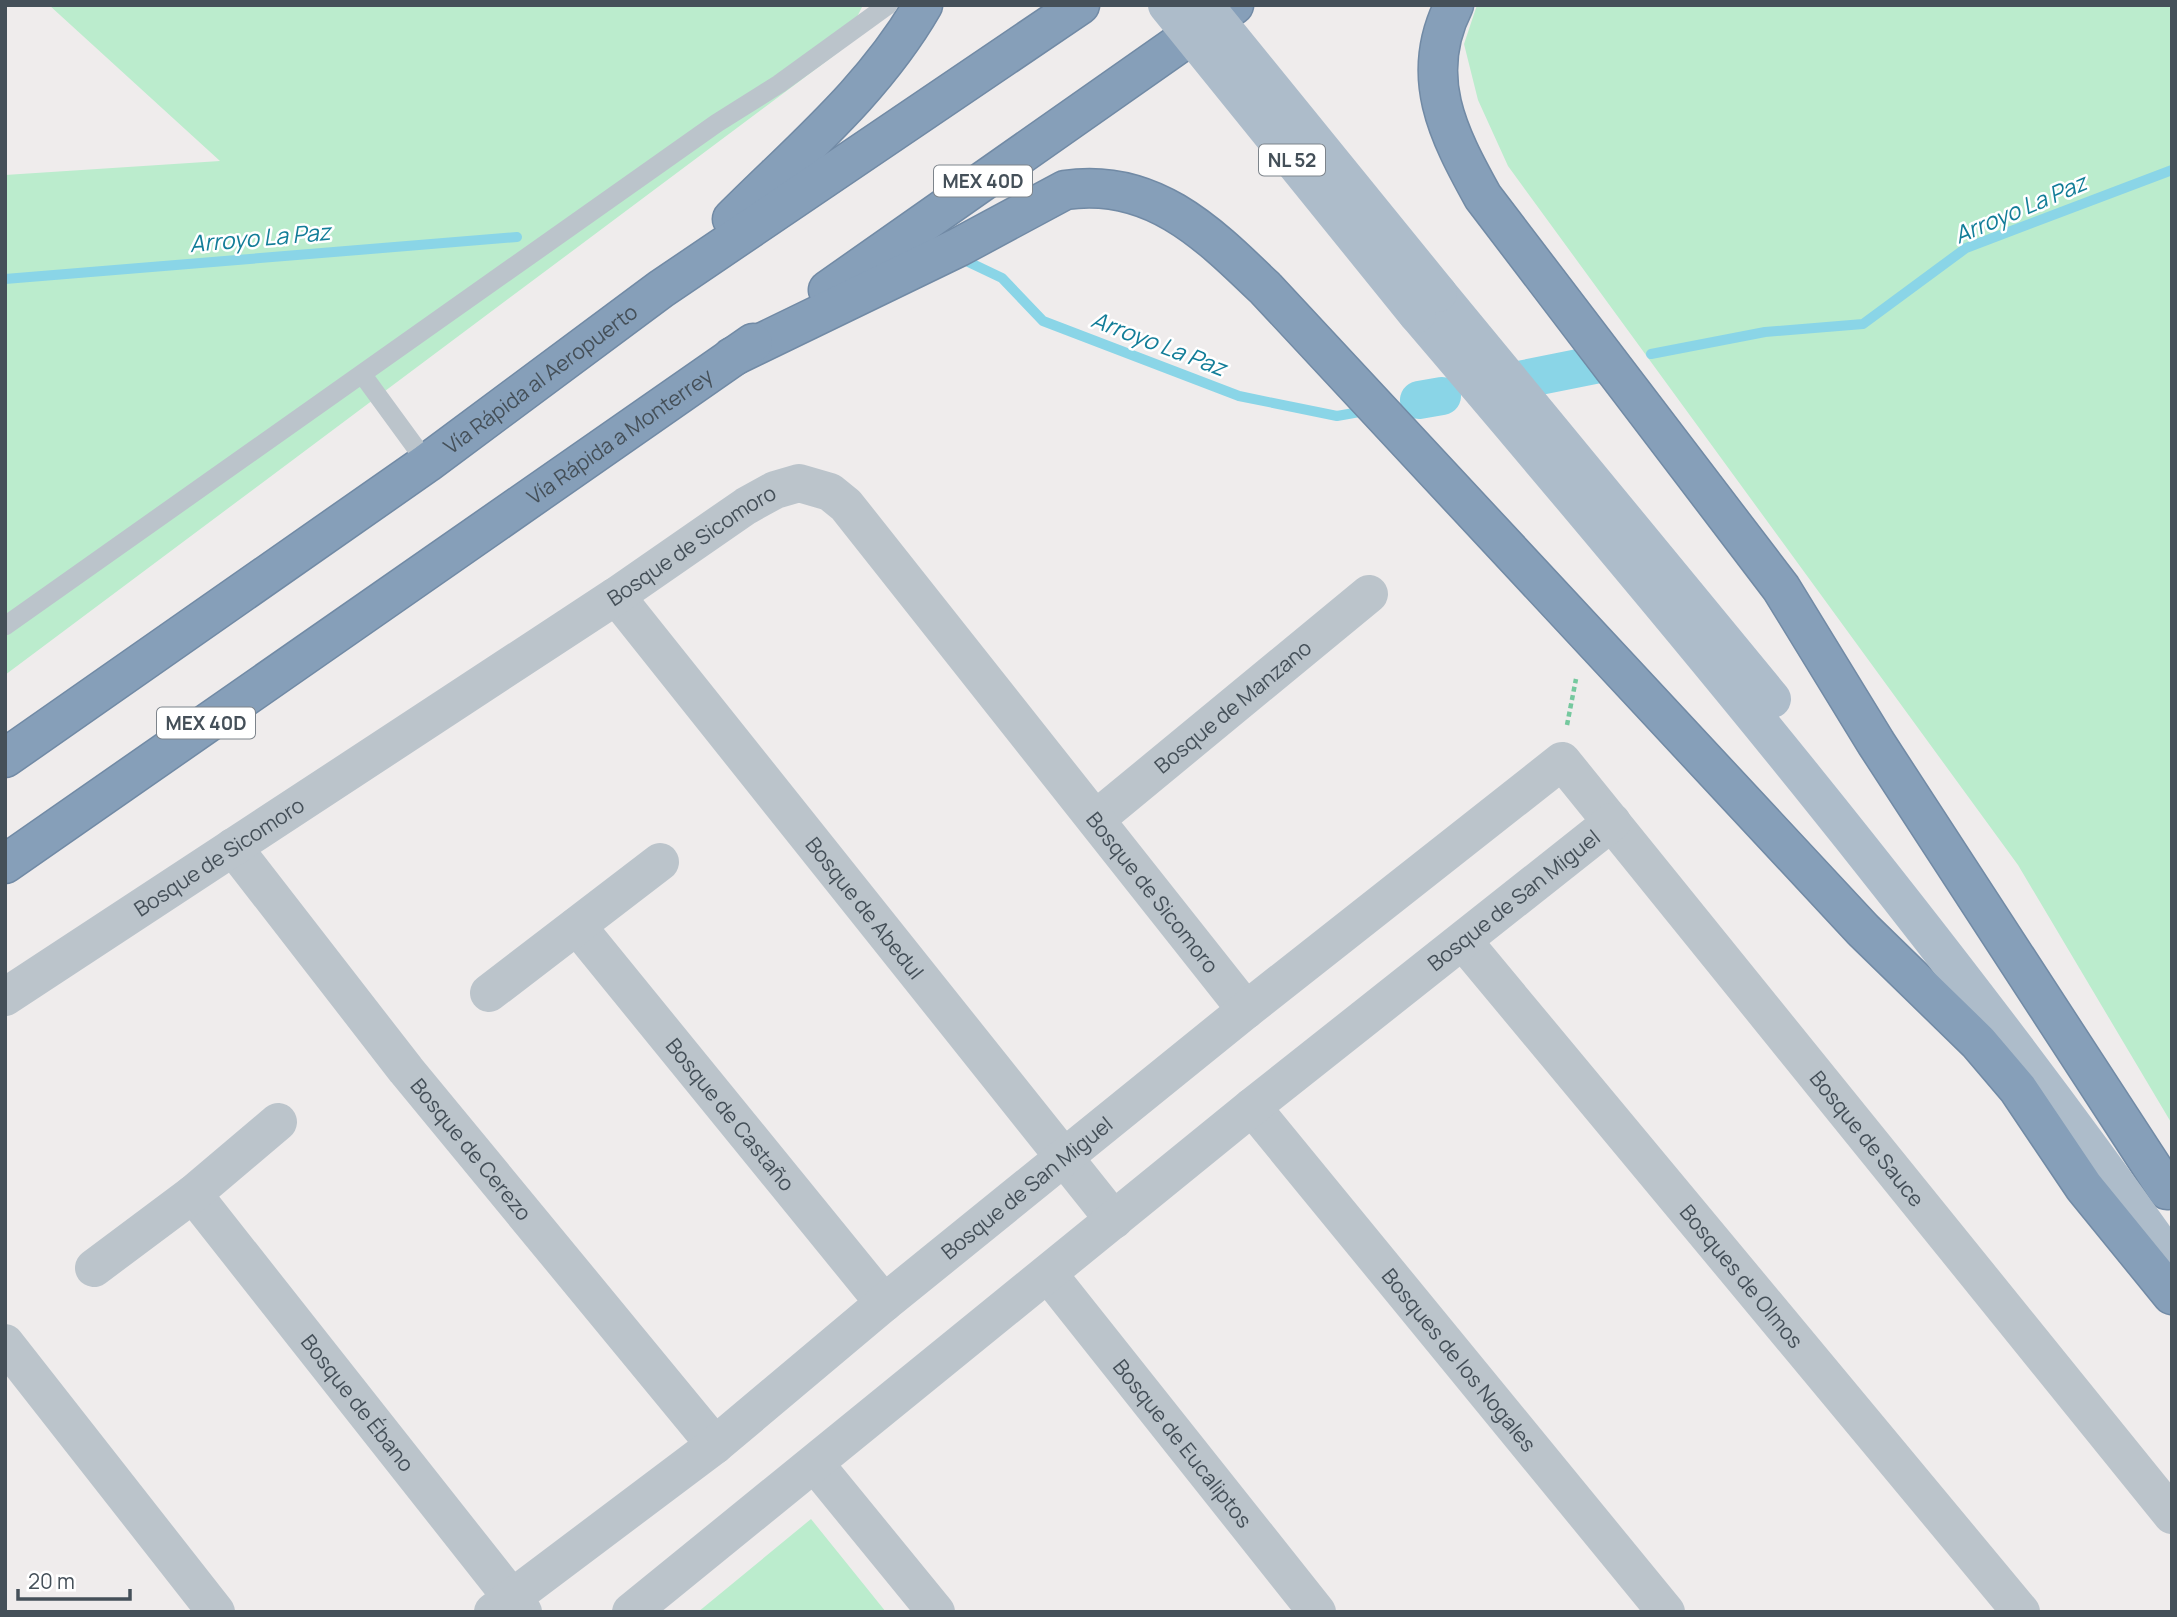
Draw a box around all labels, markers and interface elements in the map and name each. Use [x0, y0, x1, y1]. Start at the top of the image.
road number: NL 52 [1259, 144, 1325, 176]
water label: Arroyo La Paz [1949, 165, 2094, 250]
road number: MEX 40D [934, 166, 1032, 196]
water label: Arroyo La Paz [188, 215, 335, 259]
street label: Vía Rápida al Aeropuerto [438, 297, 643, 460]
water label: Arroyo La Paz [1087, 303, 1233, 384]
street label: Vía Rápida a Monterrey [521, 361, 718, 510]
street label: Bosque de Sicomoro [602, 478, 781, 612]
street label: Bosque de Manzano [1148, 633, 1317, 779]
road number: MEX 40D [157, 708, 255, 738]
street label: Bosque de Sicomoro [129, 790, 310, 923]
street label: Bosque de Sicomoro [1080, 806, 1225, 979]
street label: Bosque de San Miguel [1422, 823, 1606, 977]
street label: Bosque de Abedul [800, 831, 930, 985]
street label: Bosque de Castaño [660, 1032, 801, 1197]
street label: Bosque de Sauce [1804, 1065, 1931, 1212]
street label: Bosque de Cerezo [404, 1072, 538, 1226]
street label: Bosque de San Miguel [935, 1110, 1118, 1265]
street label: Bosques de Olmos [1674, 1199, 1810, 1354]
street label: Bosques de los Nogales [1376, 1262, 1543, 1457]
street label: Bosque de Ébano [295, 1328, 421, 1477]
street label: Bosque de Eucaliptos [1107, 1353, 1258, 1533]
scale bar [18, 1558, 130, 1602]
text: 20 m [28, 1567, 75, 1595]

